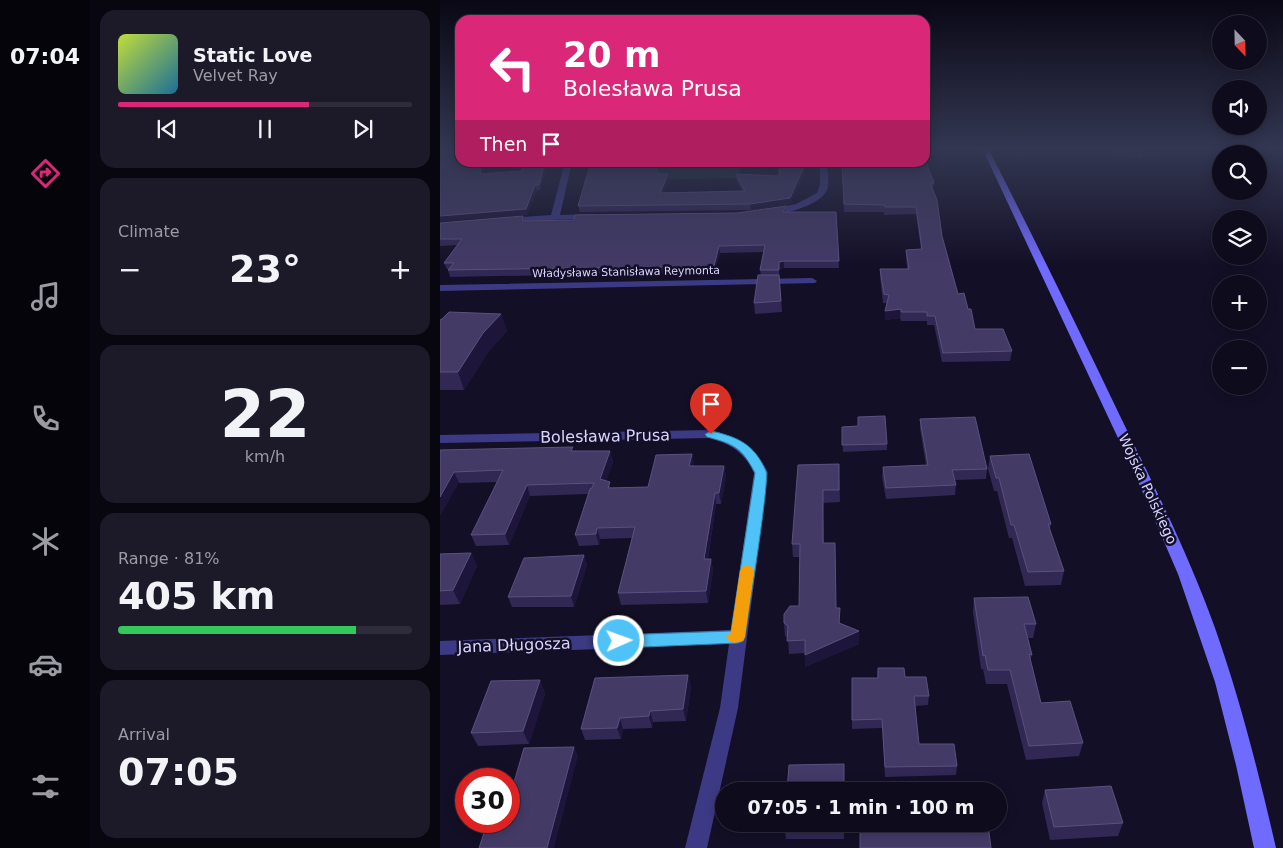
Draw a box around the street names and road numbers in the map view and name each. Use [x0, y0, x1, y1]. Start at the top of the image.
street label: Władysława Stanisława Reymonta [532, 264, 720, 280]
street label: Bolesława Prusa [540, 425, 670, 447]
street label: Wojska Polskiego [1116, 432, 1180, 546]
street label: Jana Długosza [456, 634, 571, 657]

